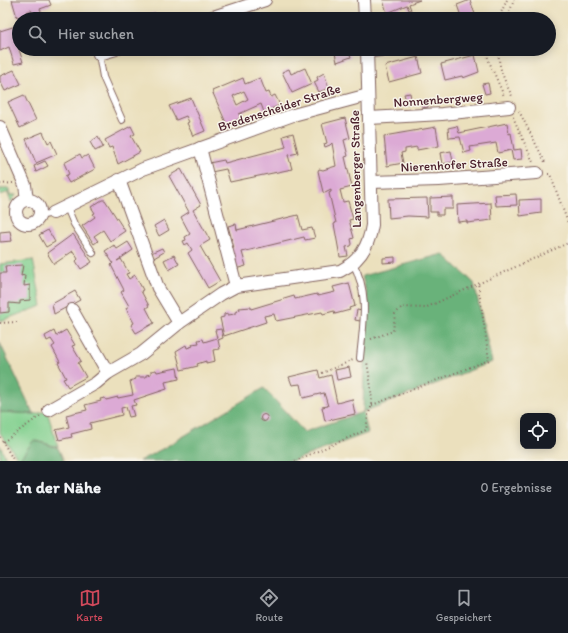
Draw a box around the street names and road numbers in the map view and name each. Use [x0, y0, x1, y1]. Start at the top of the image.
street label: Bredenscheider Straße [216, 81, 342, 134]
street label: Nonnenbergweg [393, 89, 484, 110]
street label: Langenberger Straße [347, 110, 364, 228]
street label: Nierenhofer Straße [400, 154, 508, 175]

